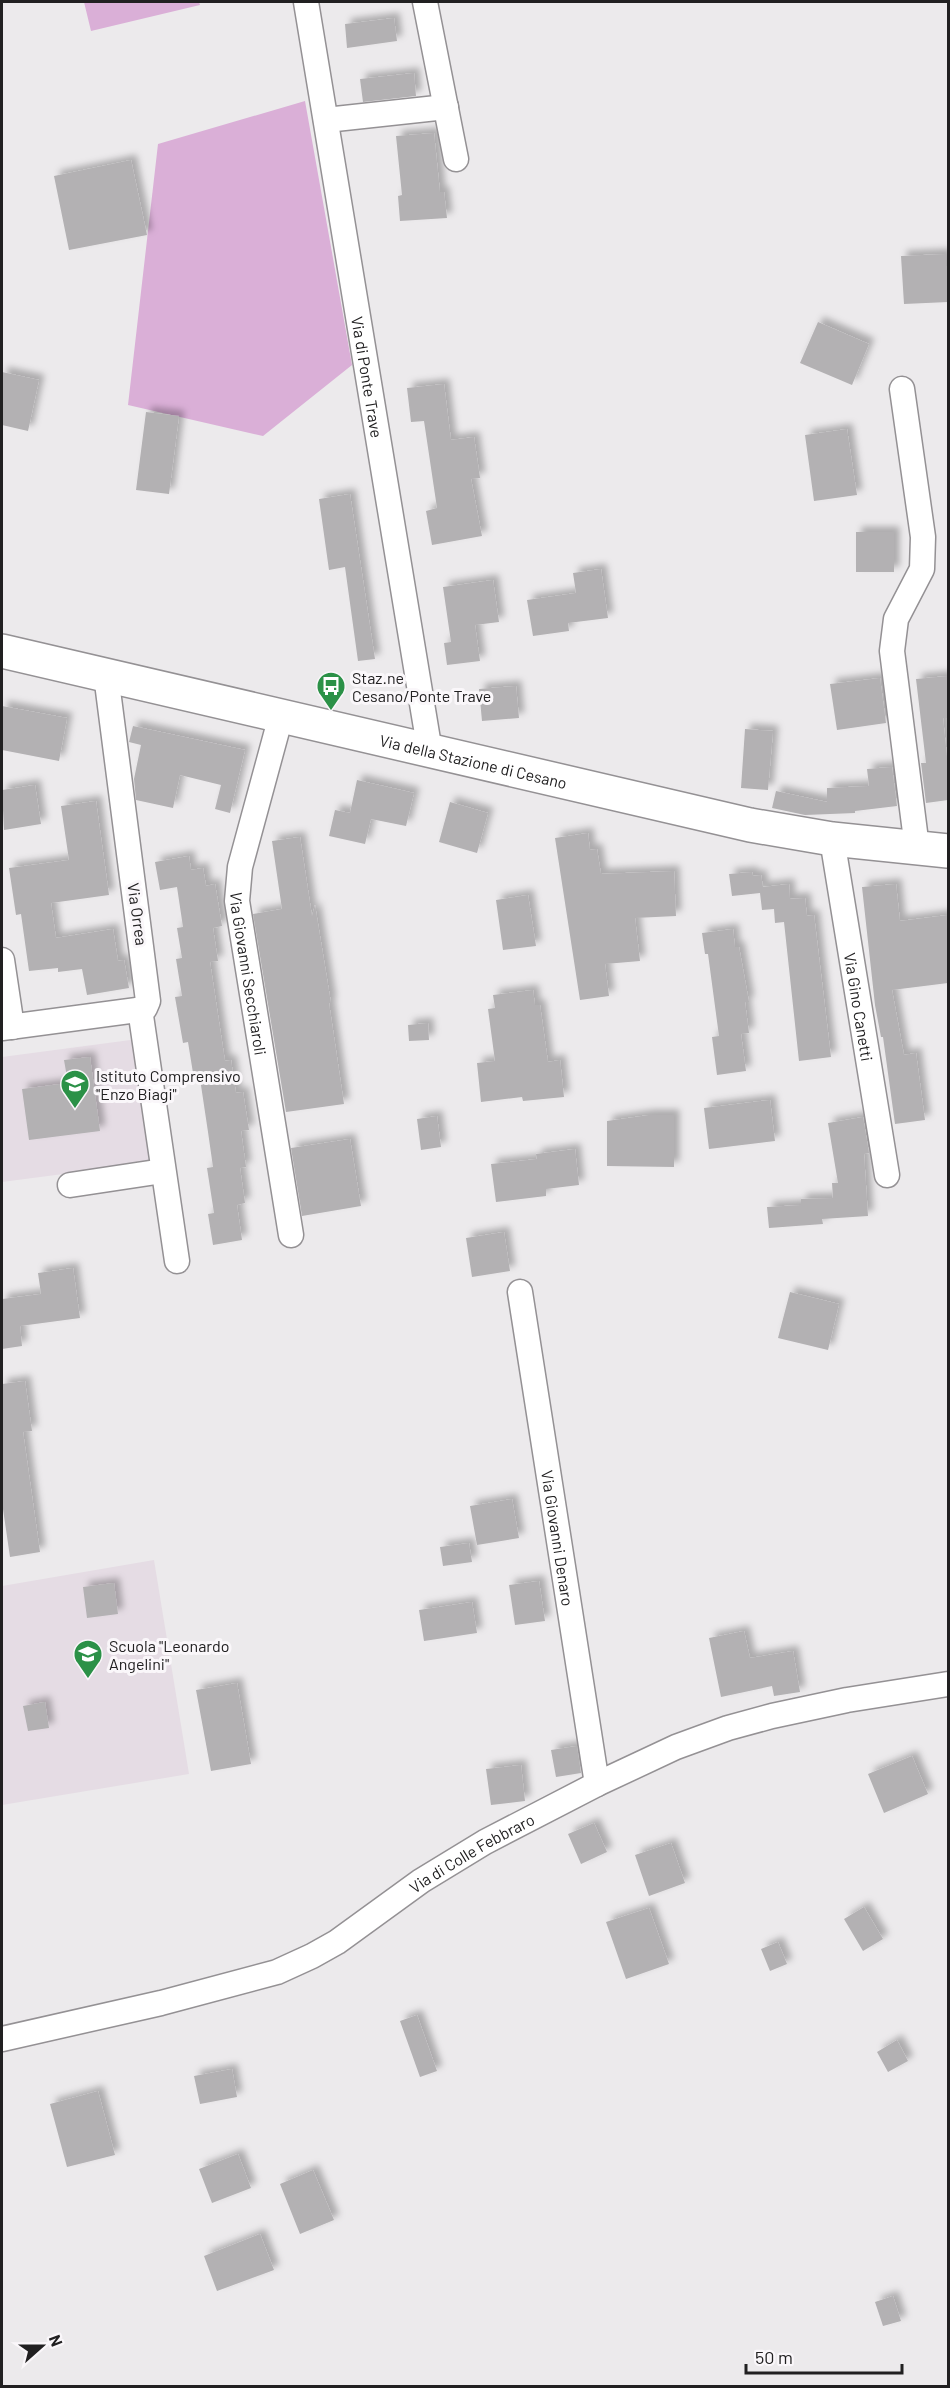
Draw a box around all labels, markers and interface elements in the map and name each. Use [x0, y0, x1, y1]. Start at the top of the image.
street label: Via di Ponte Trave [349, 315, 387, 439]
place label: Staz.ne Cesano/Ponte Trave [352, 668, 491, 705]
bus stop icon: Staz.ne Cesano/Ponte Trave [315, 670, 347, 712]
street label: Via della Stazione di Cesano [378, 730, 569, 792]
street label: Via Orrea [124, 881, 152, 947]
street label: Via Giovanni Secchiaroli [228, 891, 271, 1056]
street label: Via Gino Canetti [841, 951, 878, 1062]
place label: Istituto Comprensivo "Enzo Biagi" [96, 1066, 241, 1103]
school or university icon: Istituto Comprensivo "Enzo Biagi" [59, 1068, 91, 1110]
street label: Via Giovanni Denaro [539, 1469, 578, 1607]
place label: Scuola "Leonardo Angelini" [109, 1636, 230, 1673]
school or university icon: Scuola "Leonardo Angelini" [72, 1638, 104, 1680]
street label: Via di Colle Febbraro [405, 1809, 537, 1896]
north arrow [12, 2316, 72, 2376]
text: N [46, 2332, 67, 2349]
scale bar [746, 2337, 902, 2375]
text: 50 m [755, 2346, 793, 2368]

